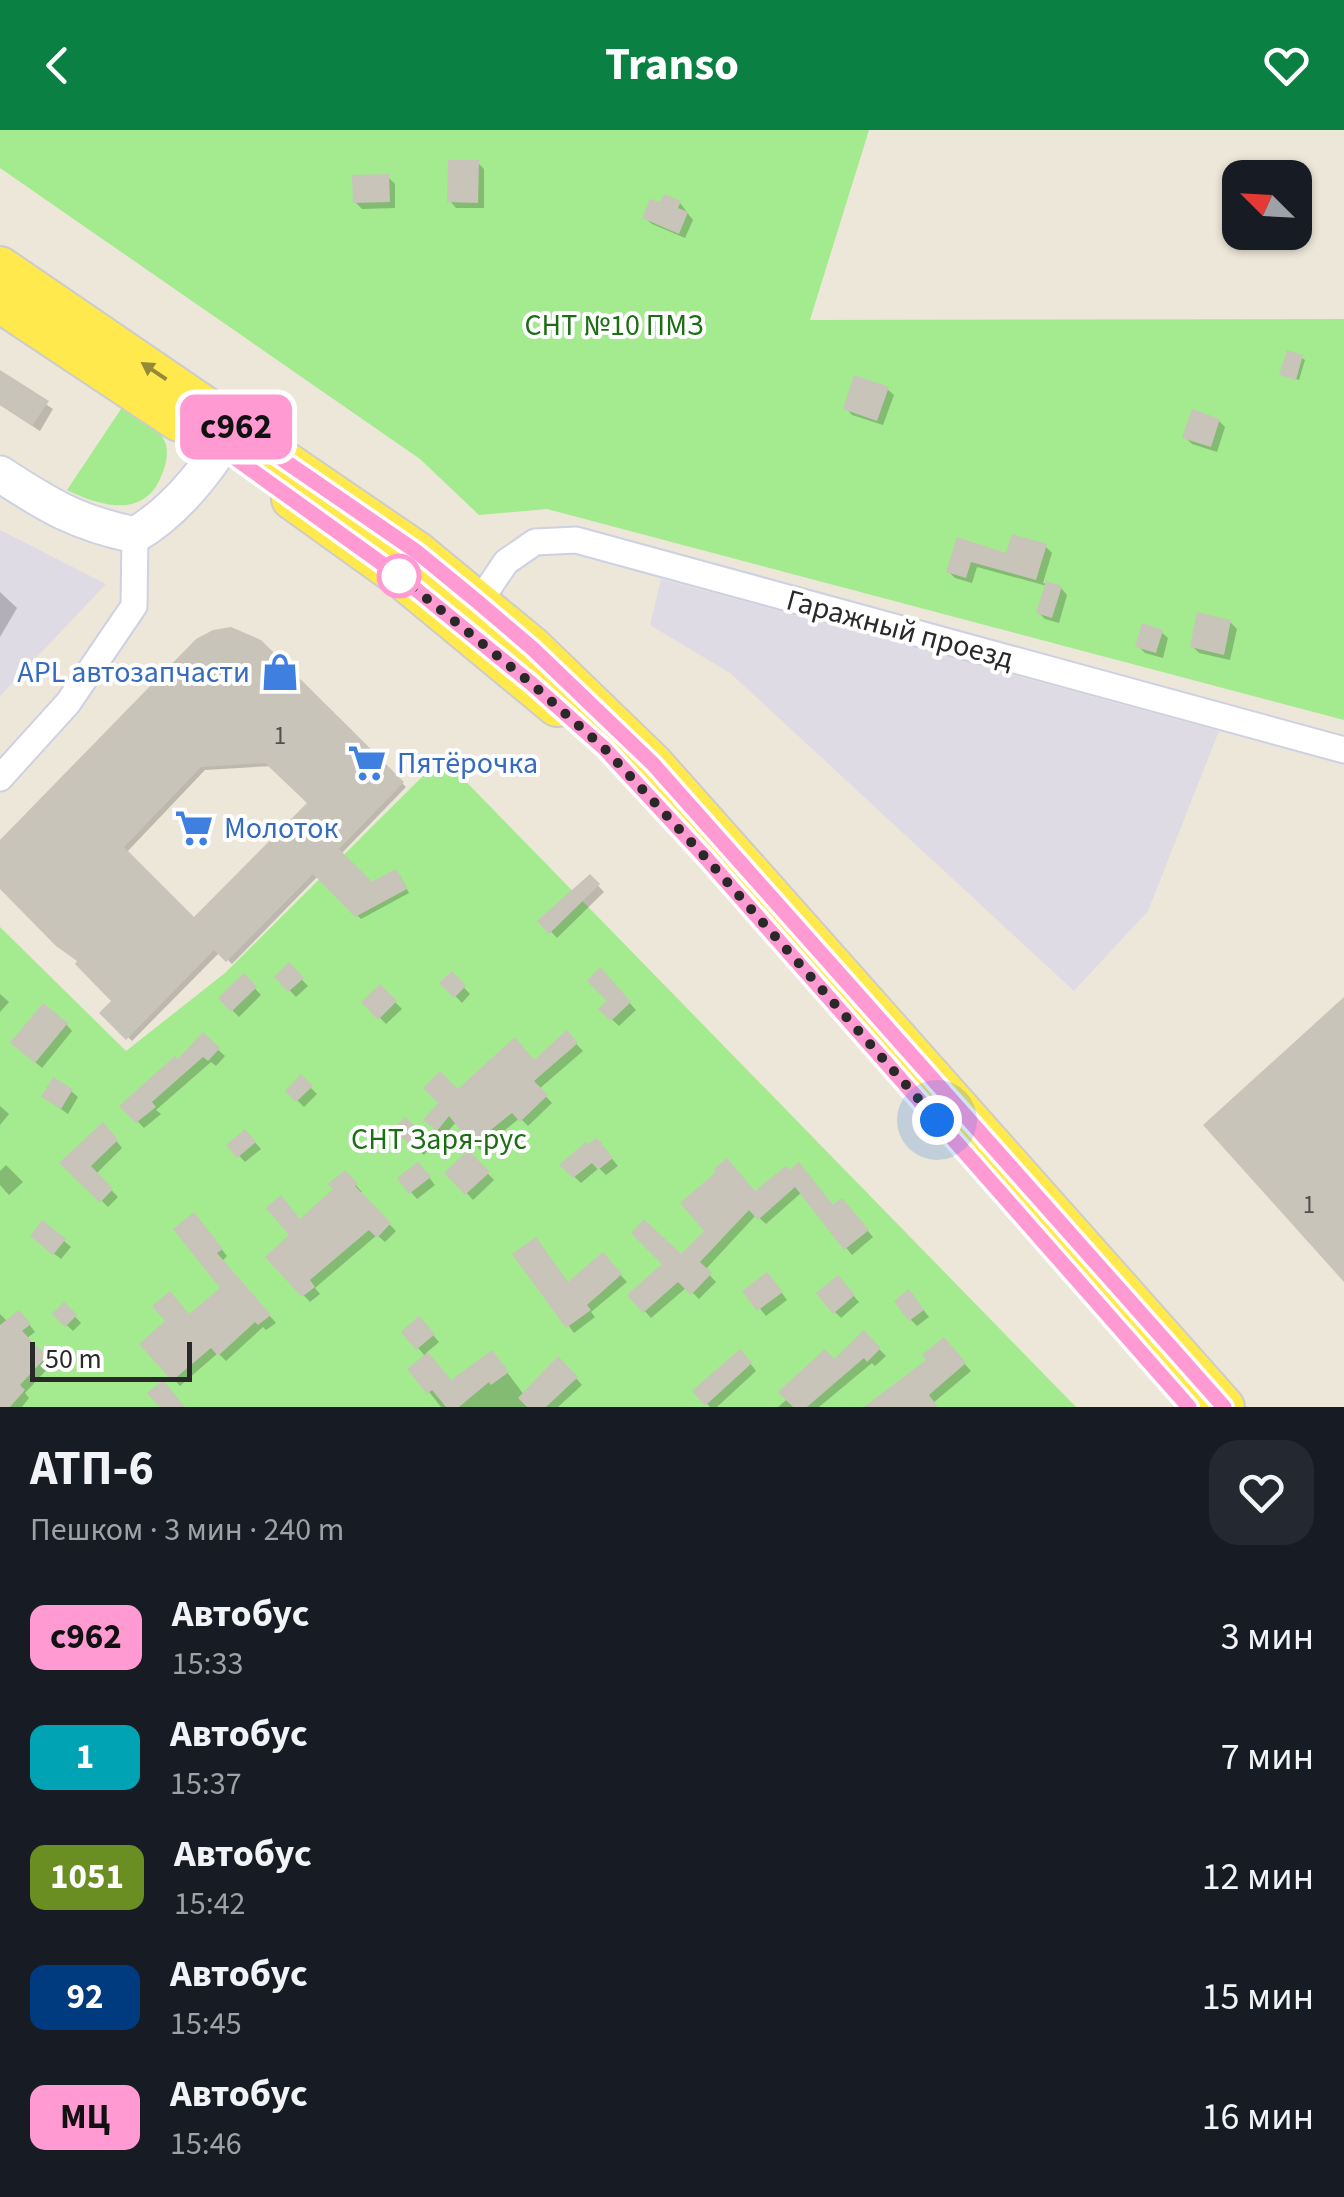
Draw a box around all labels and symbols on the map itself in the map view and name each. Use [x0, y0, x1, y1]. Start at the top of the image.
north arrow [1222, 160, 1312, 250]
park label: СНТ №10 ПМЗ [524, 304, 704, 347]
one-way arrow [140, 362, 167, 381]
line badge: с962 [166, 394, 306, 460]
unlabelled marker [378, 555, 420, 597]
street label: Гаражный проезд [782, 579, 1018, 680]
place label: APL автозапчасти [17, 651, 250, 694]
shop icon: APL автозапчасти [259, 651, 301, 693]
house number: 1 [274, 718, 286, 754]
supermarket icon: Пятёрочка [346, 742, 388, 784]
place label: Пятёрочка [397, 742, 538, 785]
supermarket icon: Молоток [173, 807, 215, 849]
place label: Молоток [224, 807, 338, 850]
your location [912, 1095, 962, 1145]
park label: СНТ Заря-рус [351, 1118, 527, 1161]
house number: 1 [1303, 1187, 1315, 1223]
scale bar [30, 1337, 192, 1382]

